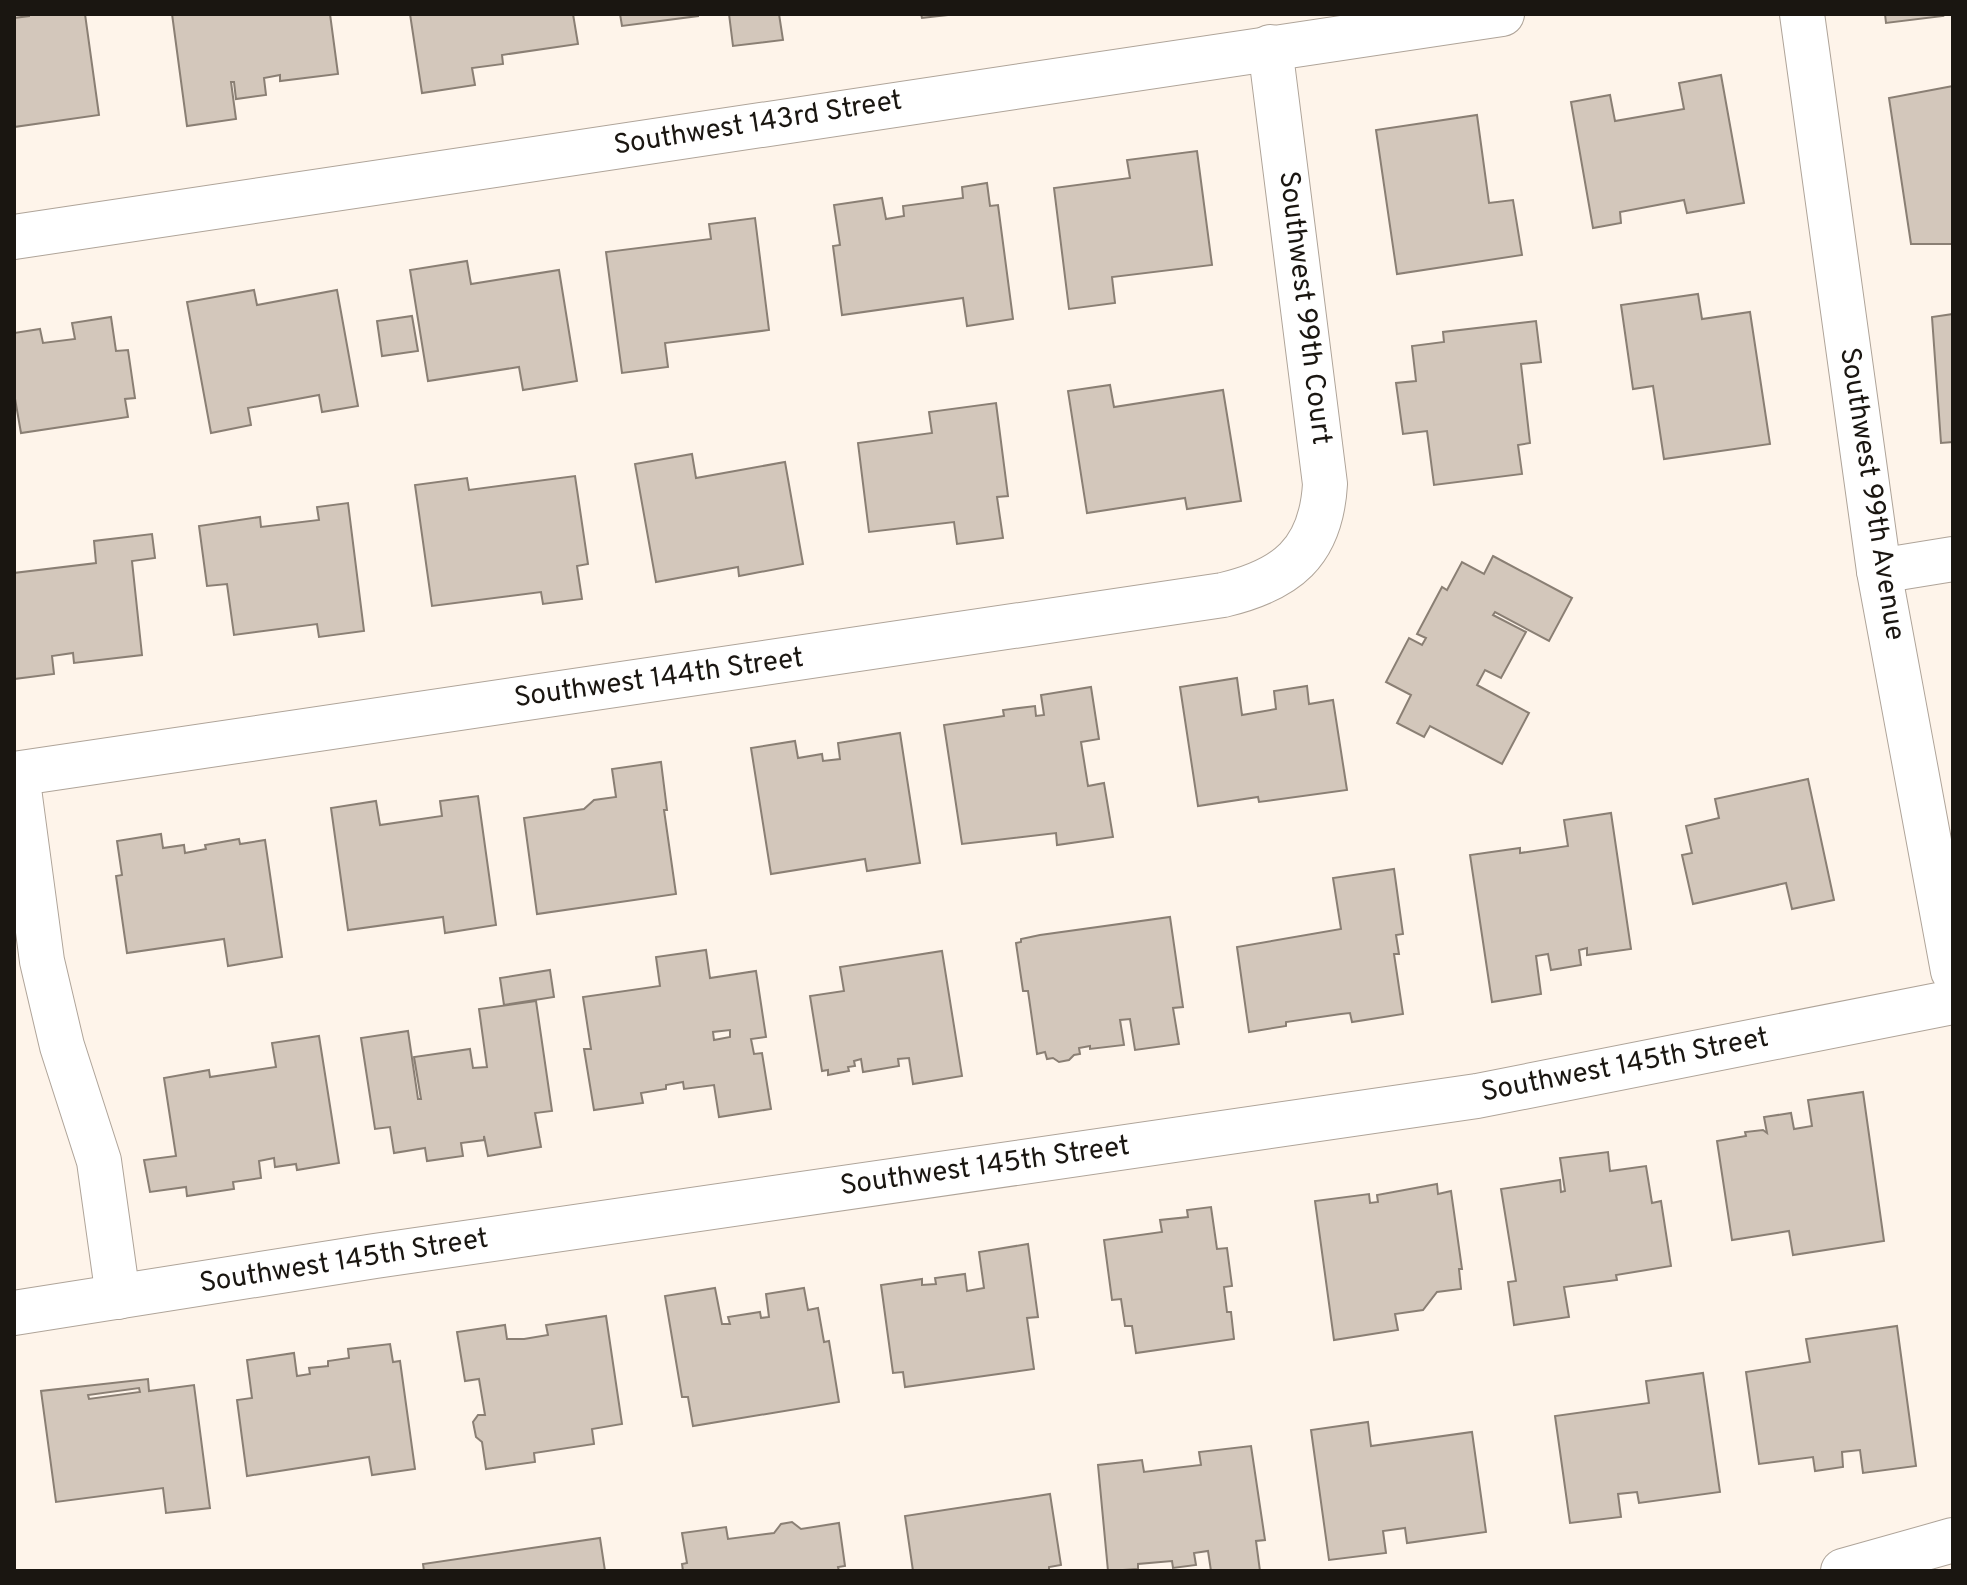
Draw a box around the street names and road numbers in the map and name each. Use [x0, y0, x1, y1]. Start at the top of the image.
street label: Southwest 143rd Street [611, 83, 905, 165]
street label: Southwest 99th Court [1269, 169, 1339, 447]
street label: Southwest 99th Avenue [1830, 345, 1912, 643]
street label: Southwest 144th Street [512, 641, 806, 717]
street label: Southwest 145th Street [1478, 1020, 1772, 1112]
street label: Southwest 145th Street [838, 1129, 1132, 1205]
street label: Southwest 145th Street [197, 1221, 491, 1303]

